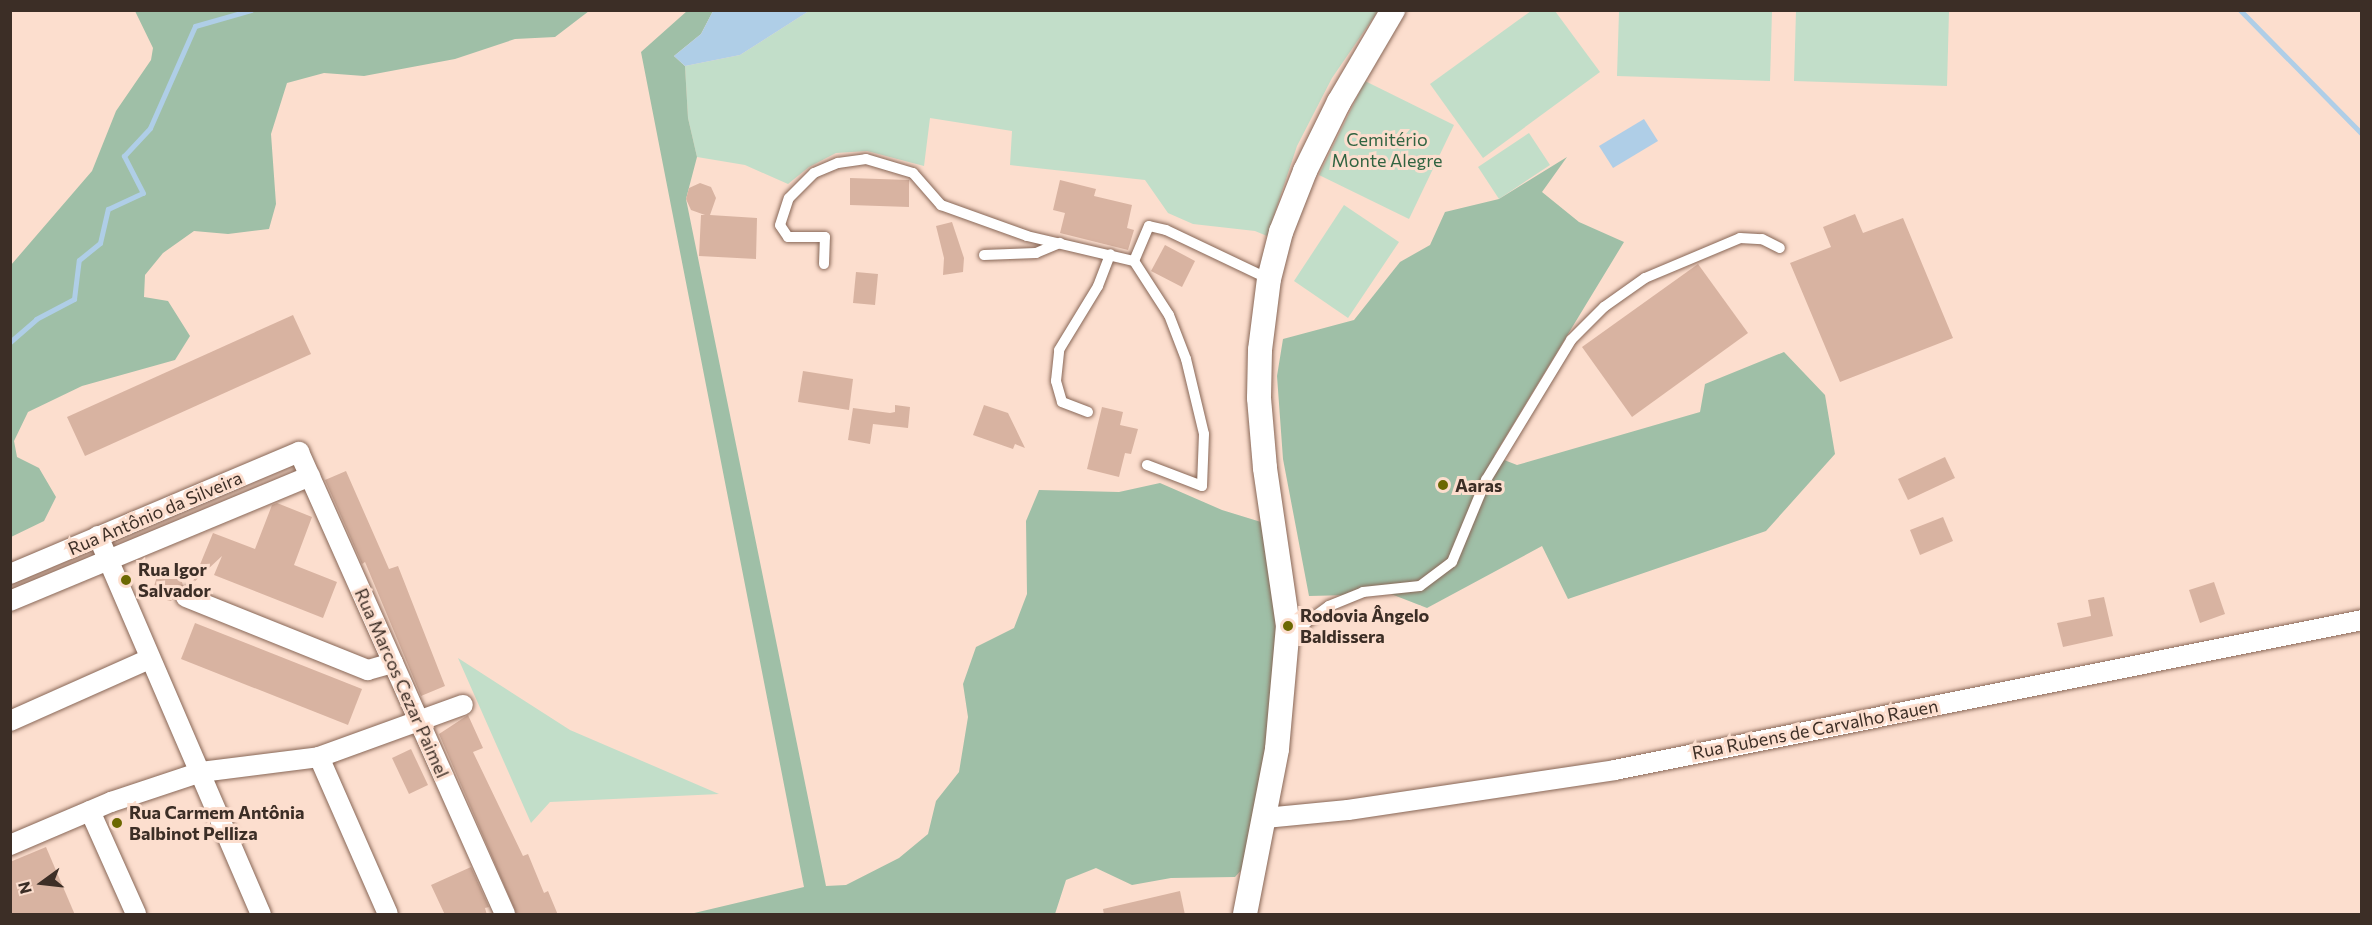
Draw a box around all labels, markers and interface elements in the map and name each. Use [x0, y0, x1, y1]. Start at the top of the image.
park label: Cemitério Monte Alegre [1331, 129, 1443, 172]
street label: Rua Antônio da Silveira [65, 466, 245, 560]
place label: Aaras [1455, 474, 1502, 496]
marker: Aaras [1436, 478, 1450, 492]
place label: Rua Igor Salvador [138, 559, 211, 602]
marker: Rua Igor Salvador [119, 573, 133, 587]
street label: Rua Marcos Cezar Paimel [350, 585, 454, 781]
place label: Rodovia Ângelo Baldissera [1300, 605, 1429, 648]
marker: Rodovia Ângelo Baldissera [1281, 619, 1295, 633]
street label: Rua Rubens de Carvalho Rauen [1690, 695, 1940, 763]
place label: Rua Carmem Antônia Balbinot Pelliza [129, 802, 305, 844]
marker: Rua Carmem Antônia Balbinot Pelliza [110, 816, 124, 830]
north arrow [12, 853, 72, 913]
text: N [13, 880, 35, 896]

